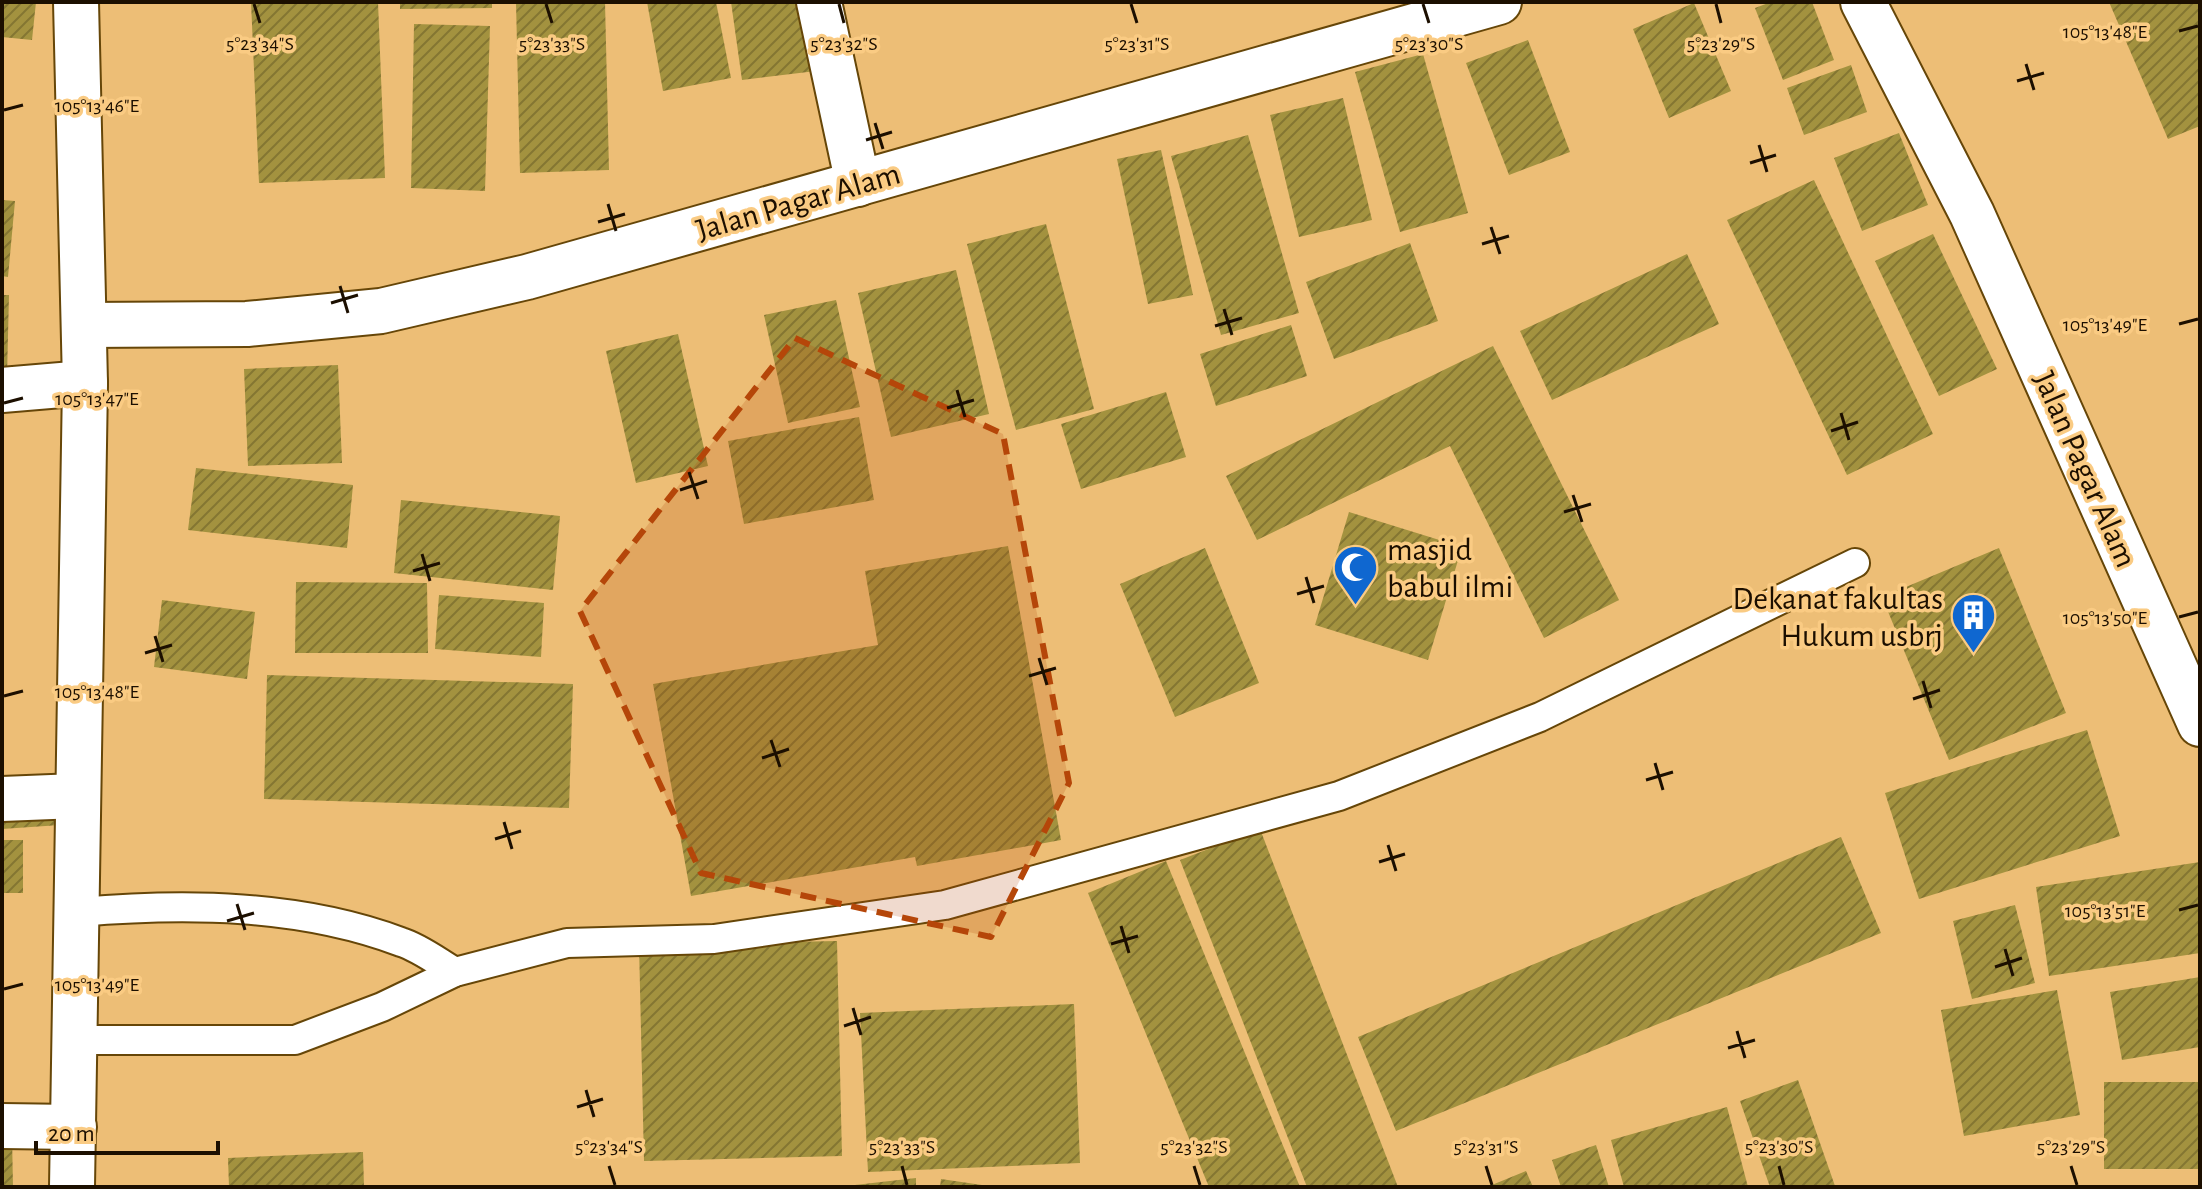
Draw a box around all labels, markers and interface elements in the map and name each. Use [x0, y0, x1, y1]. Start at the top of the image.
text: 105°13'48"E [2063, 22, 2148, 42]
text: 5°23'34"S [226, 34, 294, 54]
text: 5°23'33"S [519, 34, 585, 54]
text: 5°23'32"S [810, 34, 878, 54]
text: 5°23'31"S [1104, 34, 1170, 54]
text: 5°23'30"S [1395, 34, 1463, 54]
text: 5°23'29"S [1687, 34, 1755, 54]
text: 105°13'46"E [55, 96, 140, 116]
street label: Jalan Pagar Alam [693, 158, 904, 246]
text: 105°13'49"E [2063, 315, 2148, 335]
street label: Jalan Pagar Alam [2028, 367, 2143, 572]
text: 105°13'47"E [55, 389, 139, 409]
place label: masjid babul ilmi [1387, 534, 1513, 603]
mosque icon: masjid babul ilmi [1332, 543, 1380, 606]
place label: Dekanat fakultas Hukum usbrj [1733, 583, 1943, 652]
building icon: Dekanat fakultas Hukum usbrj [1950, 592, 1998, 655]
text: 105°13'50"E [2063, 608, 2147, 628]
text: 105°13'48"E [55, 682, 140, 702]
text: 105°13'51"E [2065, 901, 2146, 921]
text: 105°13'49"E [55, 975, 140, 995]
scale bar [36, 1105, 218, 1155]
text: 20 m [48, 1122, 95, 1146]
text: 5°23'34"S [575, 1137, 643, 1157]
text: 5°23'33"S [869, 1137, 935, 1157]
text: 5°23'32"S [1160, 1137, 1228, 1157]
text: 5°23'31"S [1453, 1137, 1519, 1157]
text: 5°23'30"S [1745, 1137, 1813, 1157]
text: 5°23'29"S [2037, 1137, 2105, 1157]

